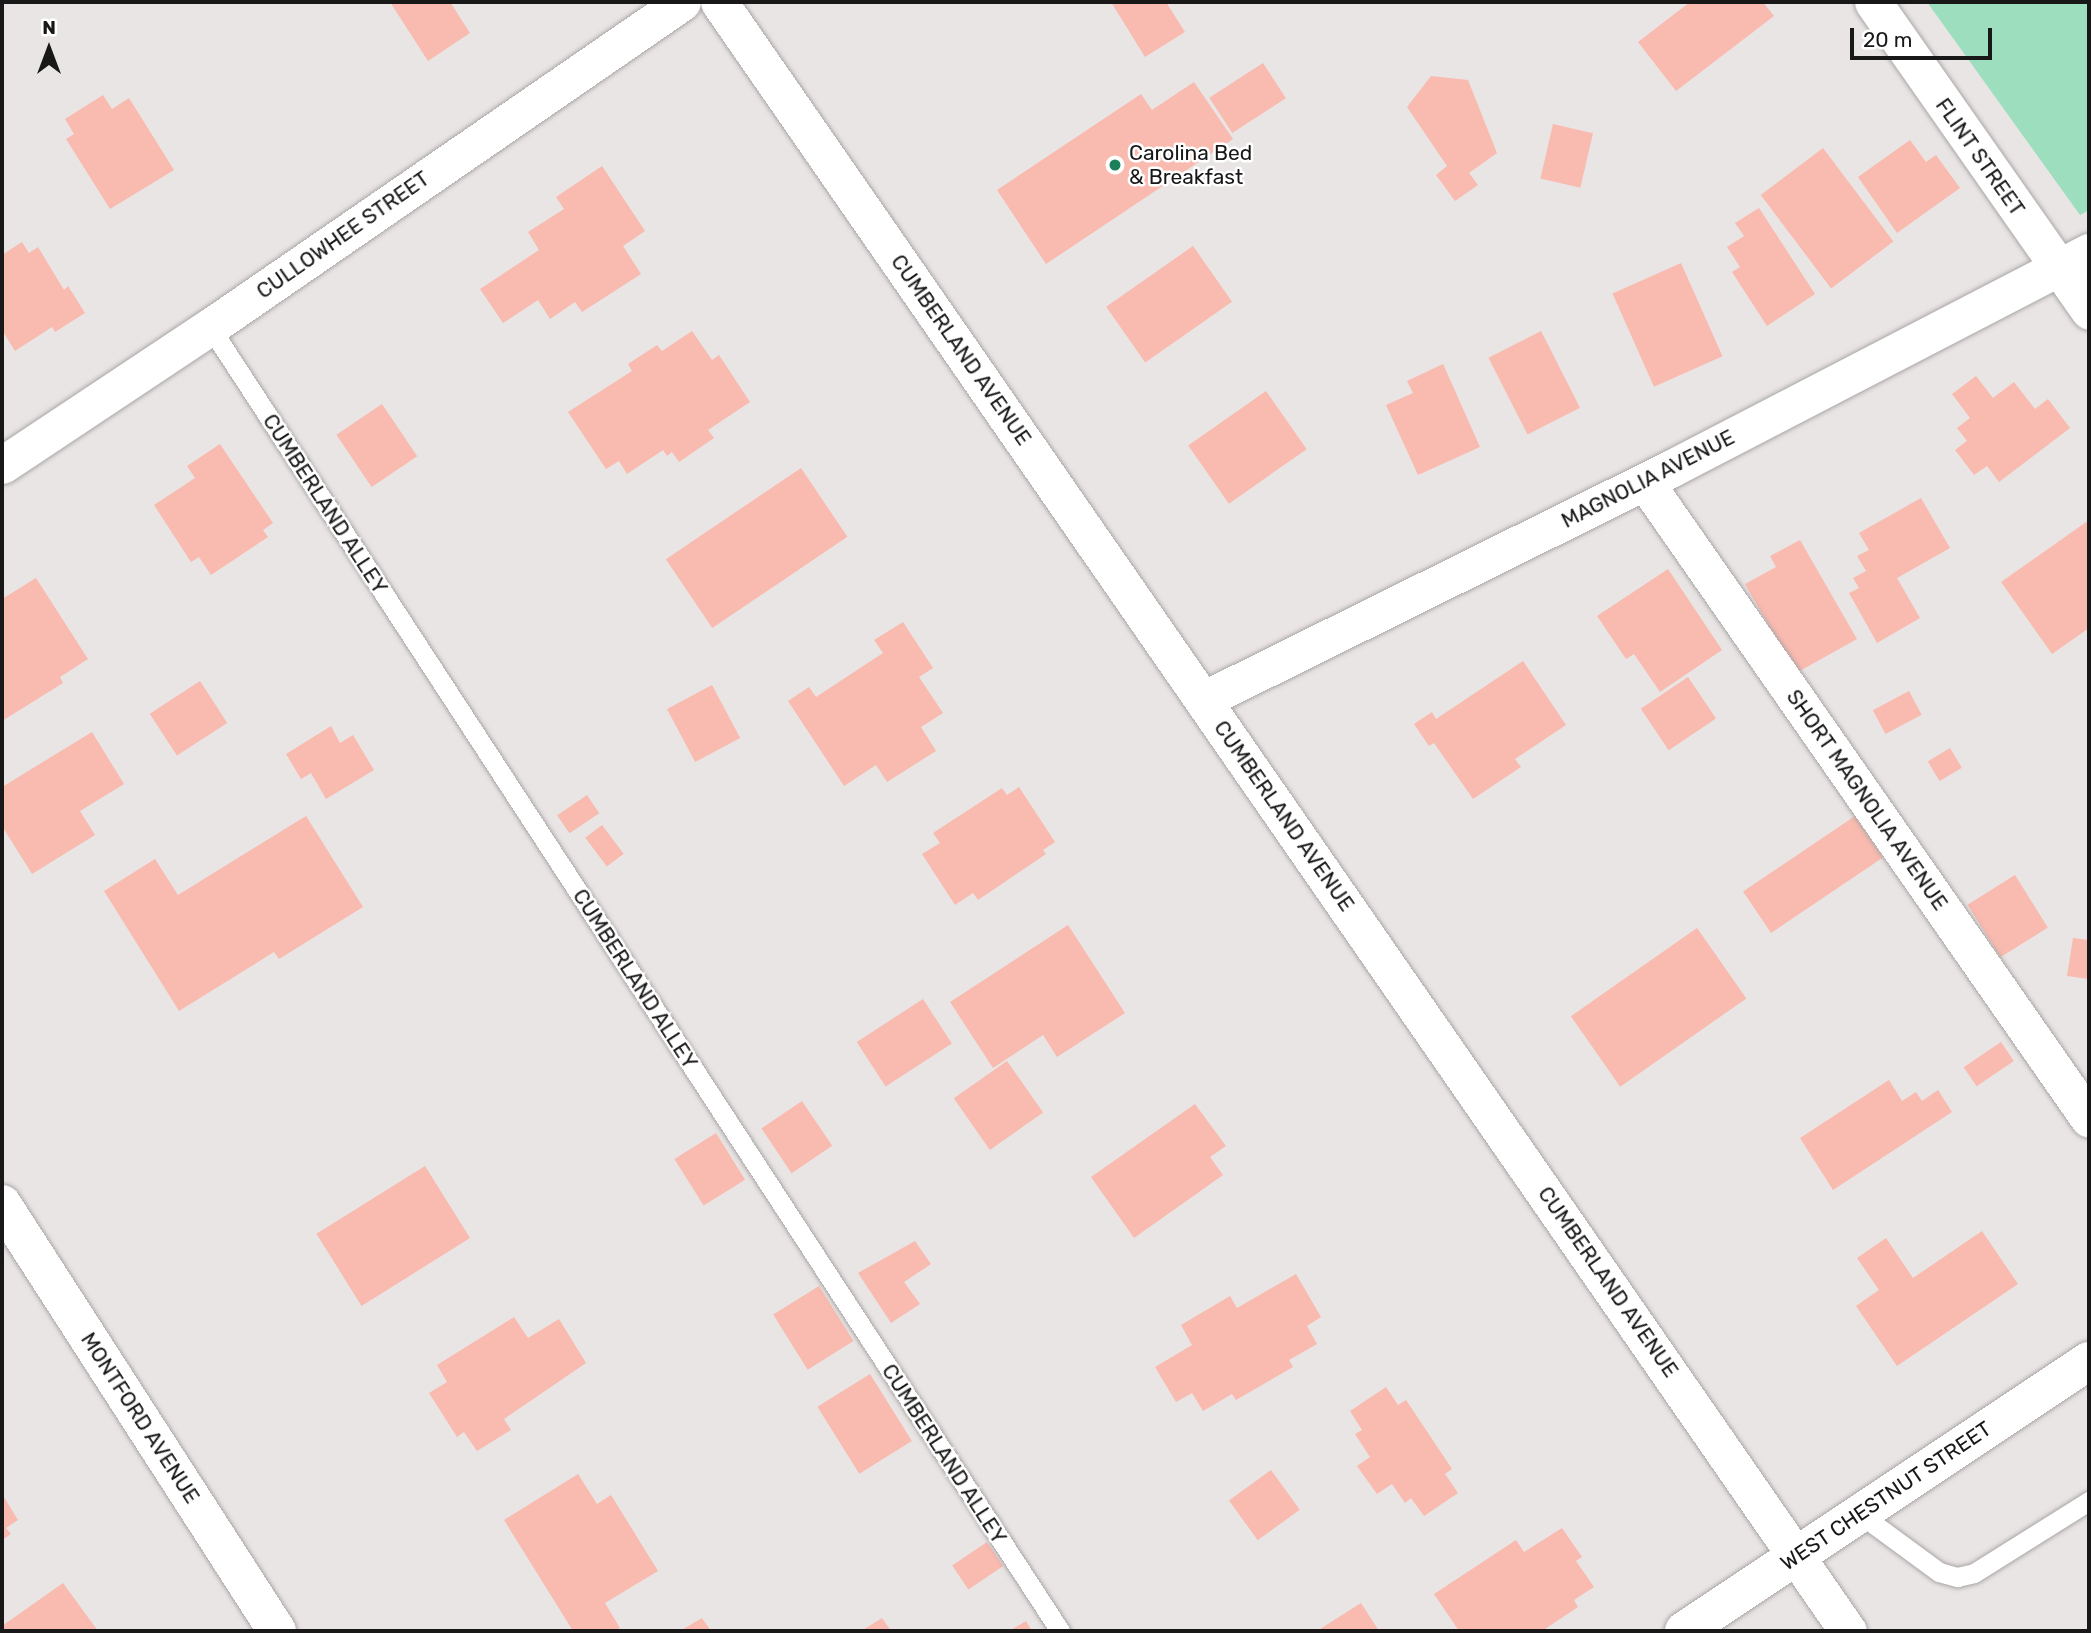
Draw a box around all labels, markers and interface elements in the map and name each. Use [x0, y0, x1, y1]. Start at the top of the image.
north arrow [14, 14, 84, 84]
scale bar [1853, 14, 1995, 58]
text: N [42, 16, 56, 39]
text: 20 m [1863, 27, 1912, 52]
street label: FLINT STREET [1930, 93, 2030, 221]
place label: Carolina Bed & Breakfast [1129, 140, 1252, 190]
marker: Carolina Bed & Breakfast [1107, 157, 1123, 173]
street label: CULLOWHEE STREET [252, 166, 434, 304]
street label: CUMBERLAND AVENUE [885, 250, 1037, 450]
street label: CUMBERLAND ALLEY [257, 409, 393, 599]
street label: MAGNOLIA AVENUE [1557, 424, 1739, 534]
street label: SHORT MAGNOLIA AVENUE [1781, 684, 1953, 916]
street label: CUMBERLAND AVENUE [1208, 716, 1360, 916]
street label: CUMBERLAND ALLEY [567, 884, 703, 1074]
street label: CUMBERLAND AVENUE [1532, 1182, 1684, 1382]
street label: MONTFORD AVENUE [75, 1328, 205, 1508]
street label: CUMBERLAND ALLEY [876, 1359, 1012, 1549]
street label: WEST CHESTNUT STREET [1776, 1416, 1996, 1576]

